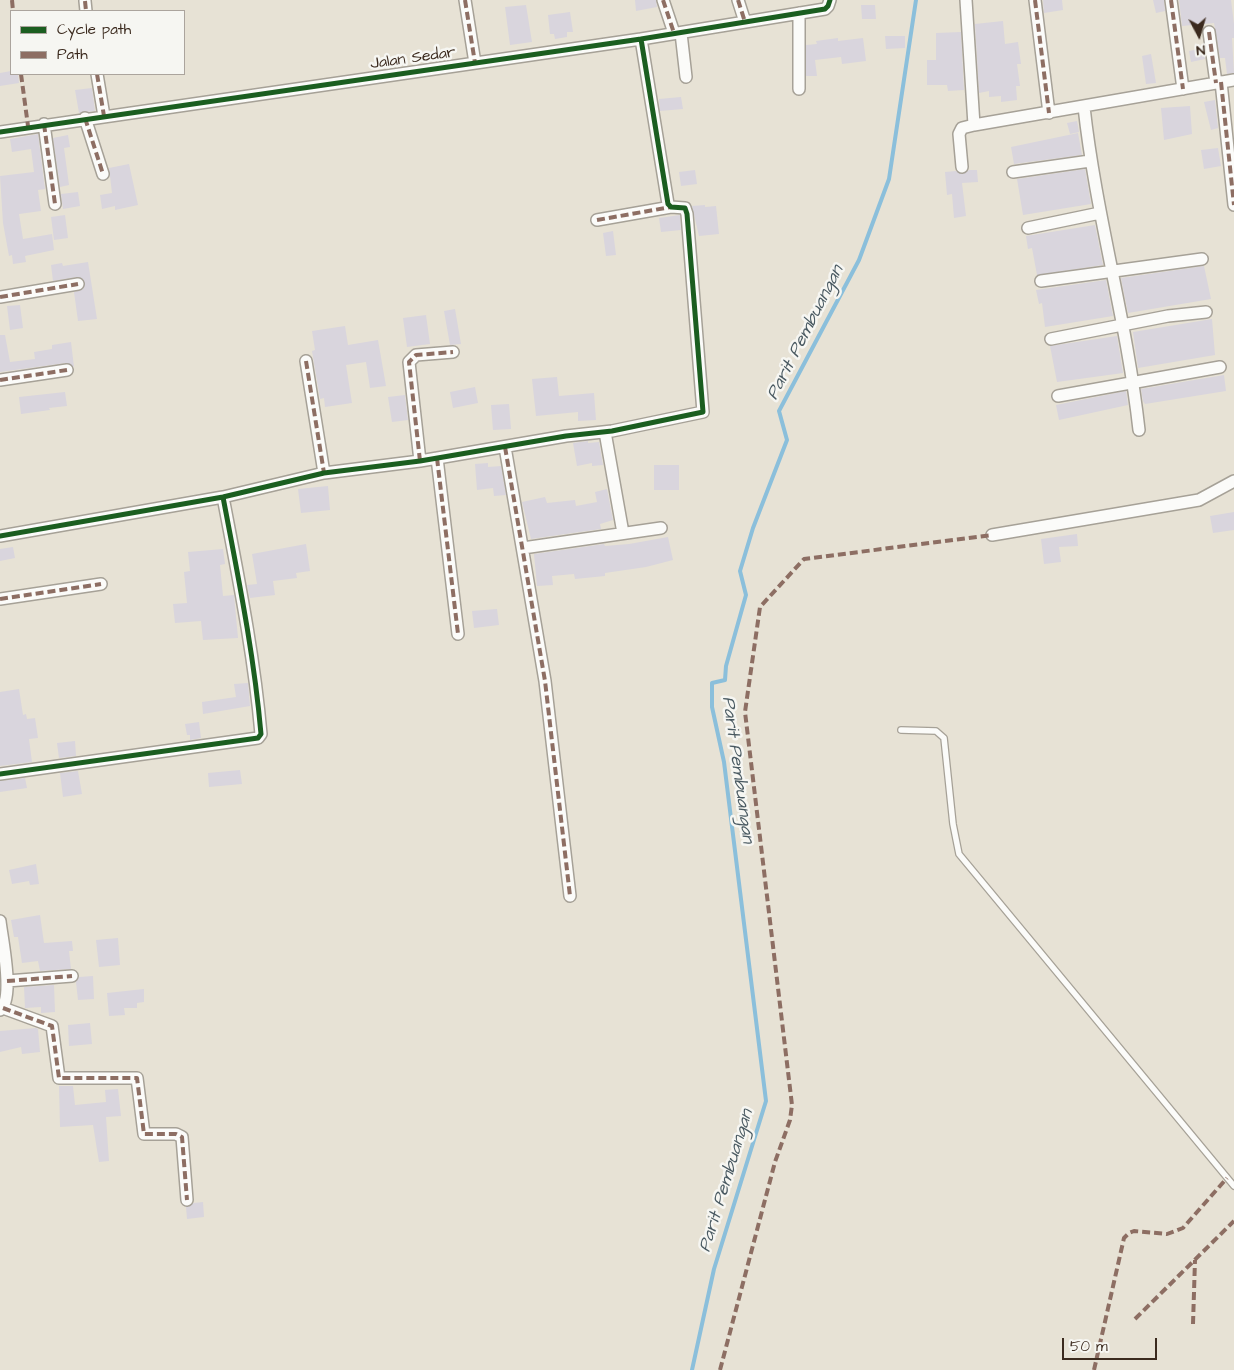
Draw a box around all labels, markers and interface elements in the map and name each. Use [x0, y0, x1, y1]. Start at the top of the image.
legend [10, 10, 185, 75]
north arrow [1174, 10, 1224, 60]
text: Cycle path [57, 19, 131, 40]
text: N [1195, 40, 1206, 60]
text: Path [57, 44, 88, 65]
street label: Jalan Sedar [369, 44, 457, 74]
water label: Parit Pembuangan [763, 262, 849, 404]
water label: Parit Pembuangan [716, 695, 758, 845]
water label: Parit Pembuangan [695, 1107, 759, 1255]
scale bar [1064, 1328, 1159, 1360]
text: 50 m [1070, 1336, 1108, 1357]

